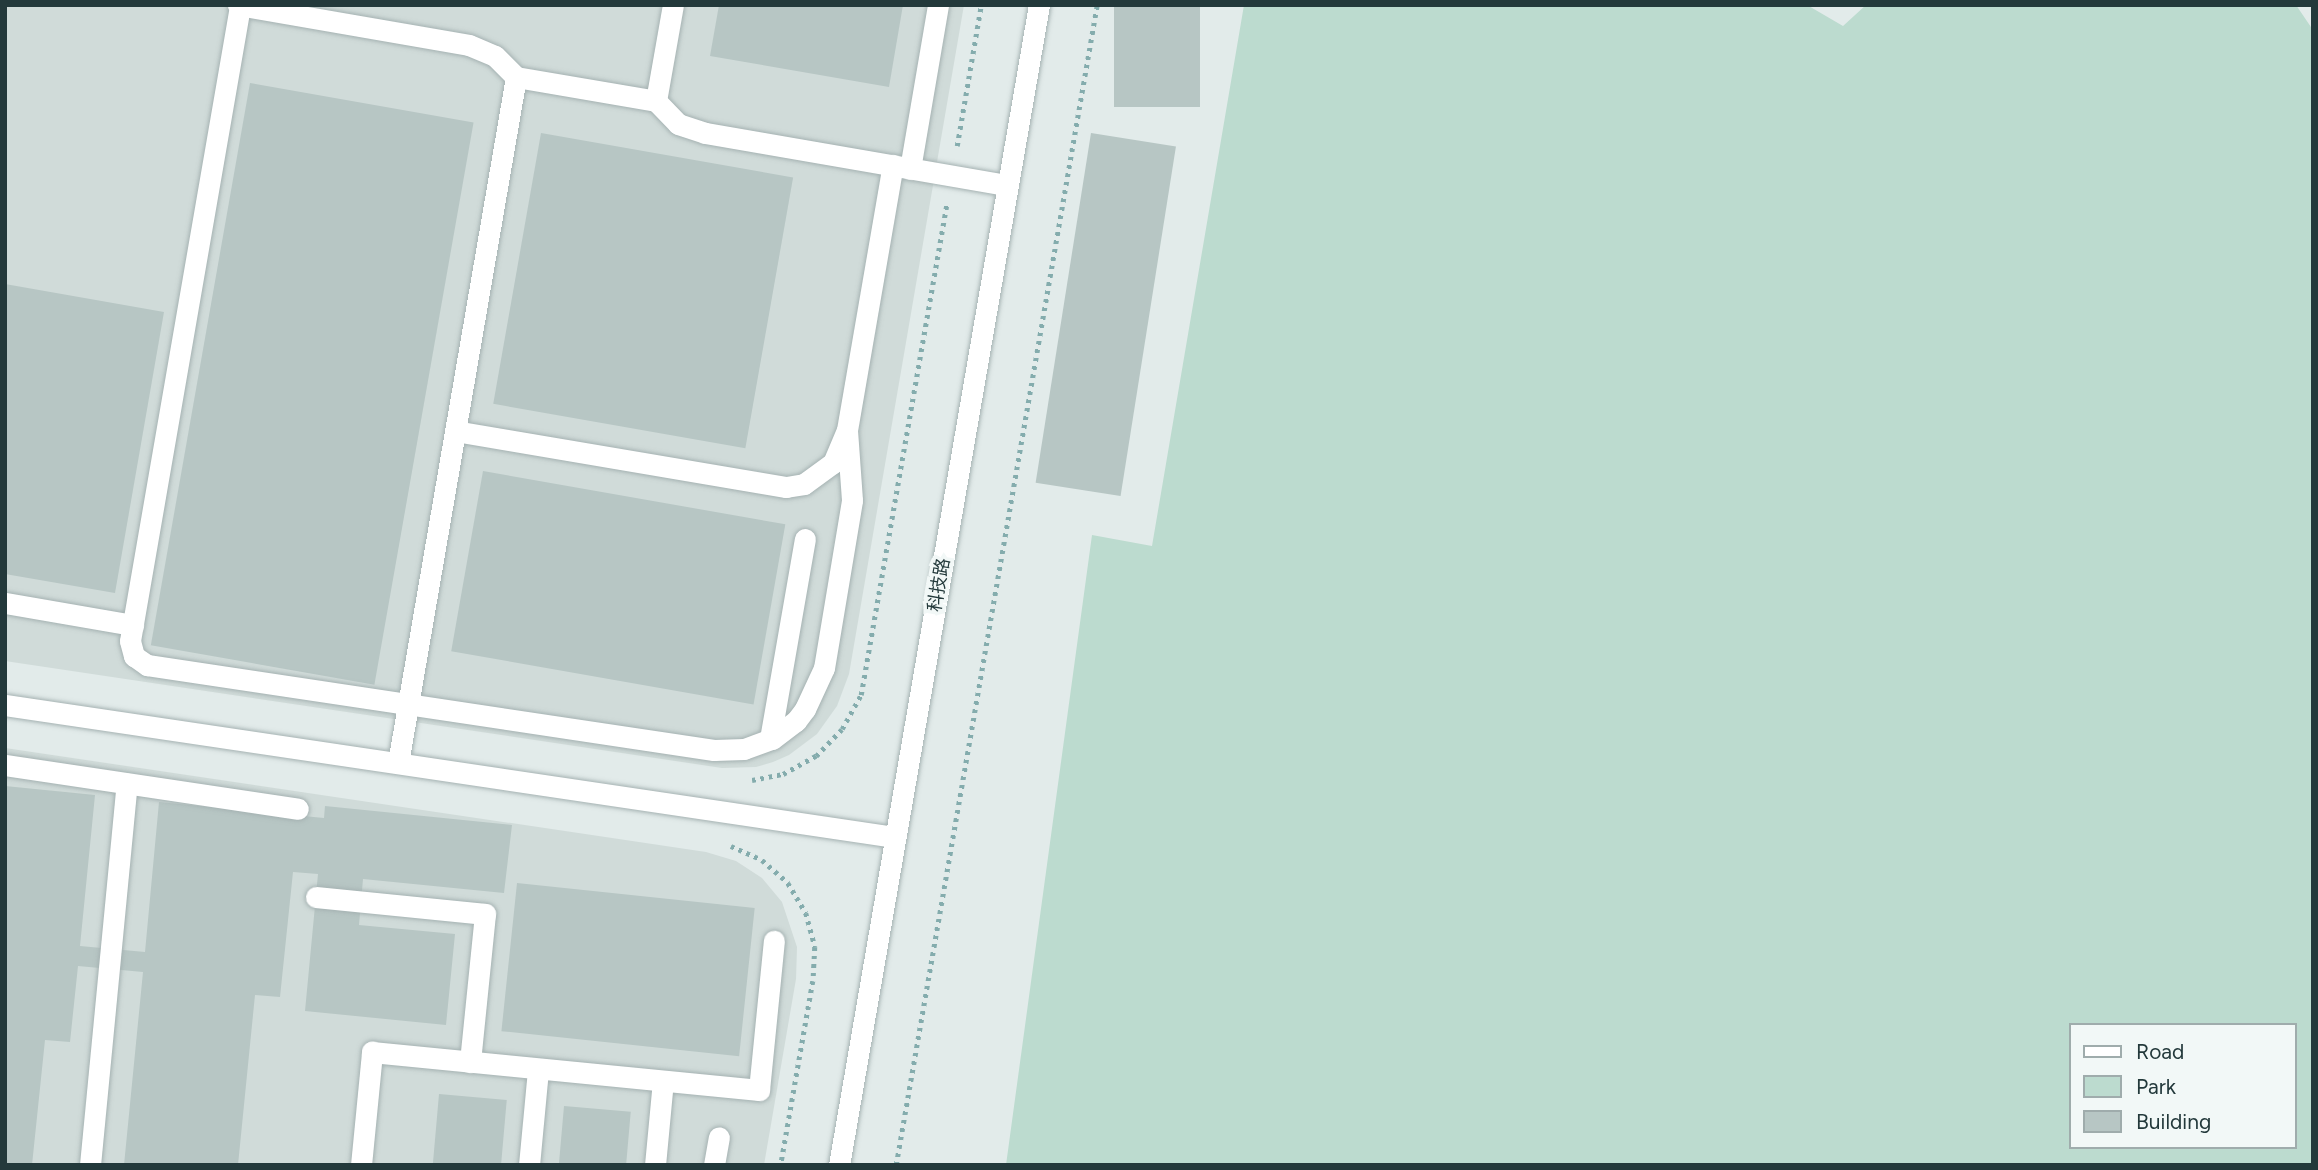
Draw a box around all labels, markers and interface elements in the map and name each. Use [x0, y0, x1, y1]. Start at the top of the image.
street label: 科技路 [924, 557, 954, 613]
legend [2070, 1023, 2297, 1149]
text: Road [2136, 1039, 2184, 1064]
text: Park [2136, 1074, 2176, 1099]
text: Building [2136, 1109, 2211, 1134]

